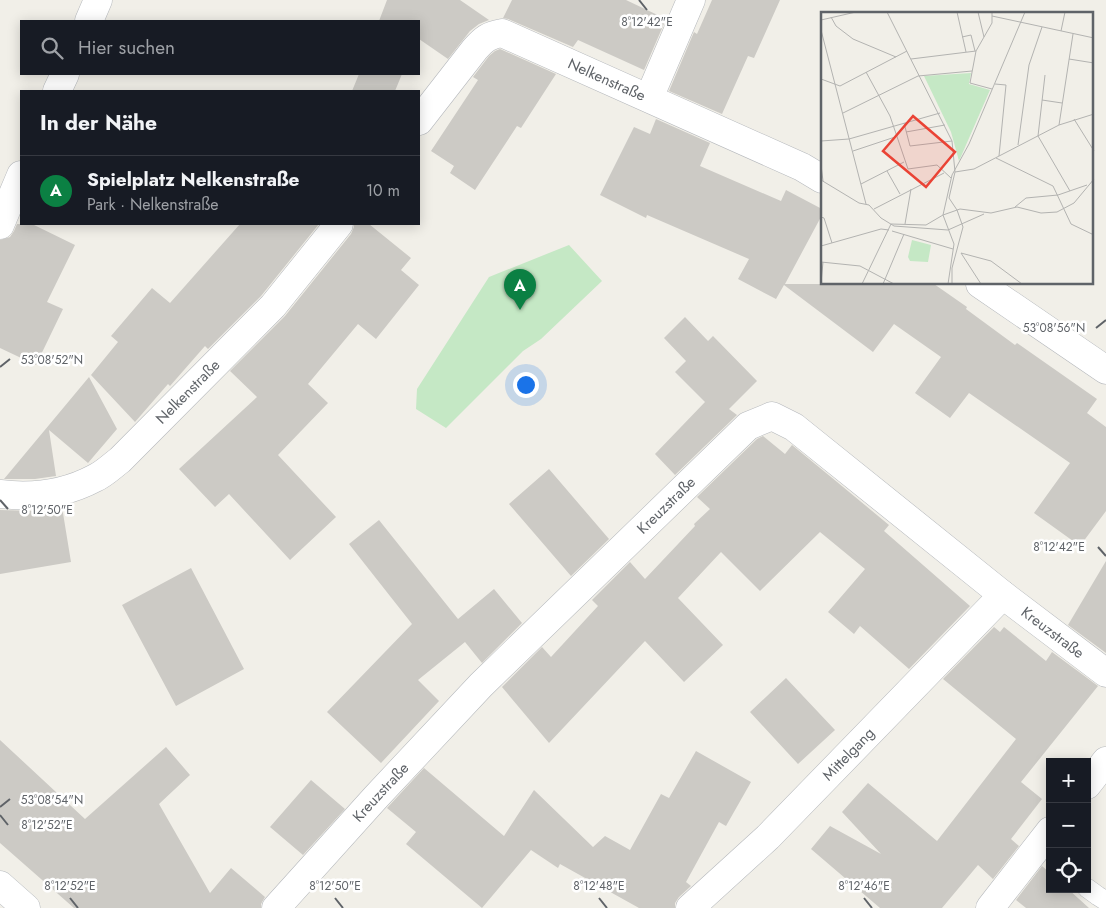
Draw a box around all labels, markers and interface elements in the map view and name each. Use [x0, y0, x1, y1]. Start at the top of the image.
inset map [821, 12, 1094, 285]
text: 8°12'42"E [621, 13, 673, 31]
search box [20, 20, 420, 75]
icon: search [38, 34, 66, 62]
text: Hier suchen [78, 34, 175, 61]
street label: Nelkenstraße [564, 53, 649, 107]
text: In der Nähe [40, 108, 157, 138]
text: Spielplatz Nelkenstraße [87, 166, 299, 193]
text: A [50, 179, 62, 202]
text: 10 m [366, 179, 400, 202]
text: Park · Nelkenstraße [87, 193, 218, 216]
pin: A [504, 269, 536, 310]
text: 53°08'56"N [1023, 319, 1085, 337]
text: 53°08'52"N [21, 351, 83, 369]
street label: Nelkenstraße [151, 354, 225, 429]
your location [513, 372, 539, 398]
street label: Kreuzstraße [632, 471, 701, 539]
text: 8°12'50"E [21, 501, 73, 519]
text: 8°12'42"E [1033, 538, 1085, 556]
street label: Kreuzstraße [1016, 601, 1089, 664]
street label: Mittelgang [817, 723, 880, 786]
street label: Kreuzstraße [347, 757, 414, 827]
map controls [1046, 758, 1091, 893]
button: + [1046, 758, 1091, 803]
text: 53°08'54"N [21, 791, 83, 809]
button: − [1046, 803, 1091, 848]
text: 8°12'52"E [21, 816, 73, 834]
button: locate [1046, 848, 1091, 893]
text: 8°12'52"E [44, 877, 96, 895]
text: 8°12'50"E [309, 877, 361, 895]
text: 8°12'48"E [573, 877, 625, 895]
text: 8°12'46"E [838, 877, 890, 895]

